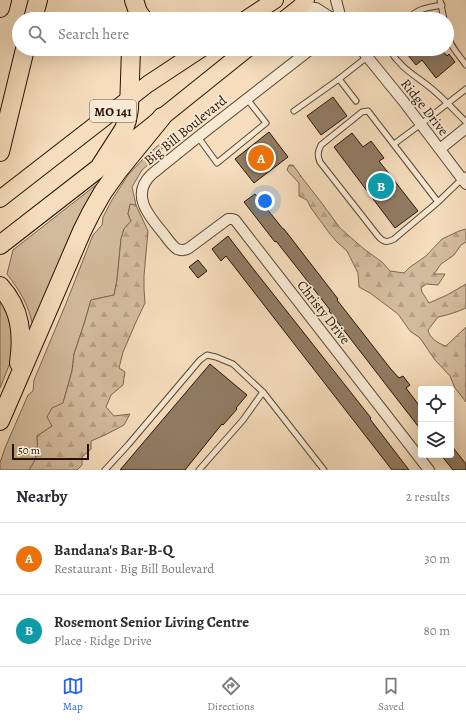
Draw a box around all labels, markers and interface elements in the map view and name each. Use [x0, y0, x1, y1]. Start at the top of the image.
search box [12, 12, 454, 56]
icon: search [26, 23, 48, 45]
text: Search here [58, 24, 129, 44]
street label: Ridge Drive [396, 75, 453, 140]
street label: Big Bill Boulevard [140, 91, 231, 170]
road number: MO 141 [90, 100, 136, 122]
pin: A [248, 143, 274, 173]
pin: B [368, 171, 394, 201]
your location [255, 191, 275, 211]
street label: Christy Drive [293, 276, 355, 348]
map controls [418, 386, 454, 458]
button: locate [418, 386, 454, 422]
button: layers [418, 422, 454, 458]
scale bar [12, 442, 89, 461]
text: 50 m [18, 443, 40, 458]
text: Nearby [16, 485, 67, 508]
text: 2 results [406, 488, 450, 505]
text: Bandana's Bar-B-Q [54, 540, 173, 560]
text: A [25, 550, 33, 567]
text: 30 m [424, 550, 450, 567]
text: Restaurant · Big Bill Boulevard [54, 560, 214, 577]
text: Rosemont Senior Living Centre [54, 612, 249, 632]
text: B [25, 622, 33, 639]
text: 80 m [423, 622, 450, 639]
text: Place · Ridge Drive [54, 632, 152, 649]
tab: Map [62, 675, 84, 714]
tab: Directions [207, 675, 255, 714]
tab: Saved [378, 675, 404, 714]

